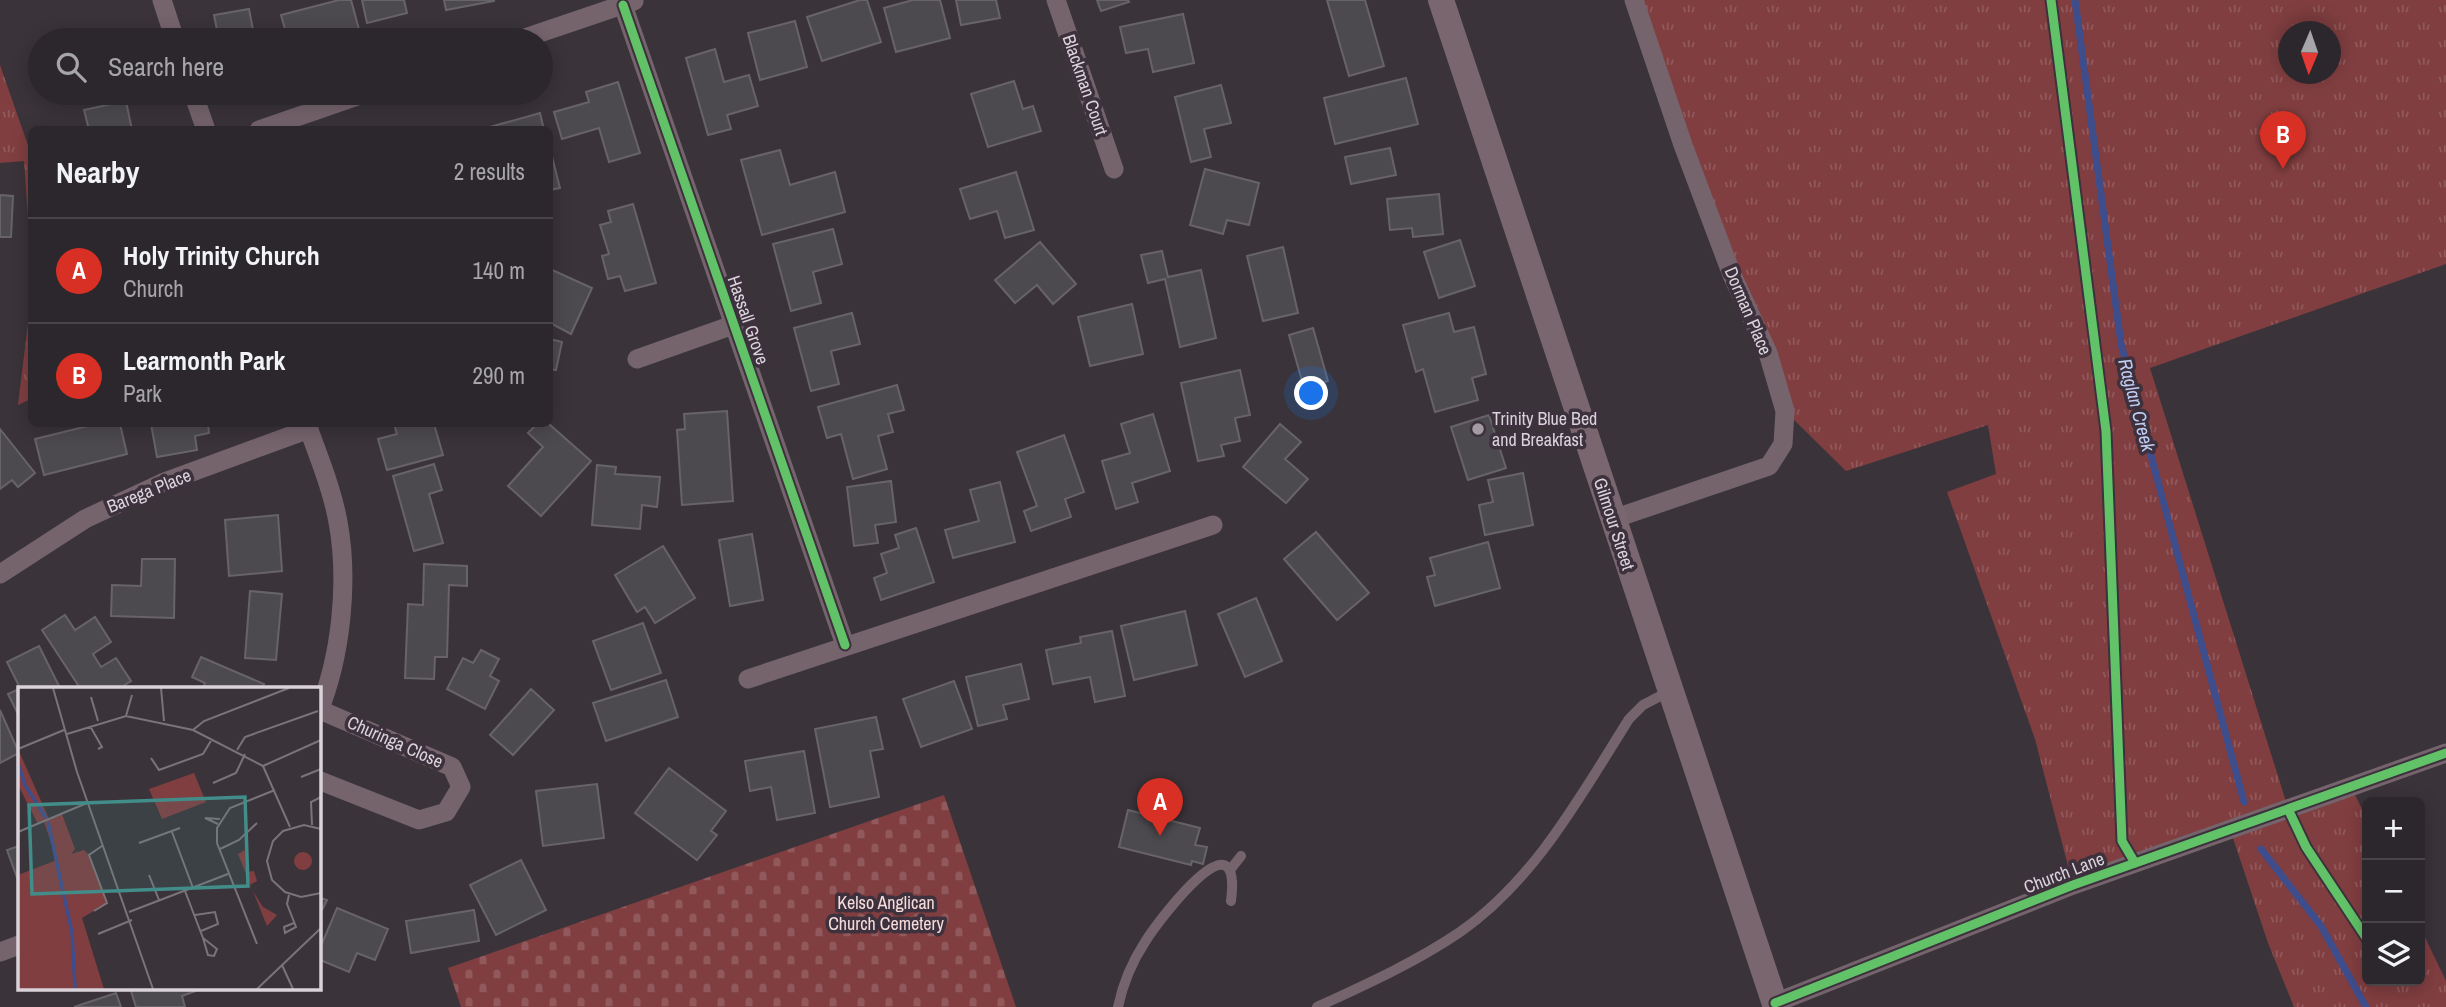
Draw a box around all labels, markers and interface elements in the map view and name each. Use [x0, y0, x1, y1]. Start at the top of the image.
north arrow [2278, 21, 2341, 84]
search box [28, 28, 553, 105]
street label: Blackman Court [1057, 31, 1114, 139]
icon: search [52, 48, 90, 86]
text: Search here [108, 49, 224, 84]
pin: B [2260, 111, 2306, 169]
text: Nearby [56, 152, 139, 192]
text: 2 results [454, 156, 525, 187]
text: Holy Trinity Church [123, 238, 320, 273]
text: A [72, 255, 86, 286]
text: 140 m [473, 255, 525, 286]
street label: Dorman Place [1719, 263, 1778, 359]
street label: Hassall Grove [722, 272, 775, 368]
text: Church [123, 273, 184, 304]
text: Learmonth Park [123, 343, 285, 378]
water label: Raglan Creek [2112, 356, 2162, 456]
text: B [72, 360, 86, 391]
text: 290 m [473, 360, 525, 391]
your location [1294, 376, 1328, 410]
text: Park [123, 378, 162, 409]
place label: Trinity Blue Bed and Breakfast [1492, 406, 1597, 452]
marker: Trinity Blue Bed and Breakfast [1470, 421, 1486, 437]
street label: Barega Place [103, 462, 195, 519]
street label: Gilmour Street [1588, 474, 1641, 573]
inset map [18, 687, 320, 990]
street label: Churinga Close [343, 709, 447, 774]
pin: A [1137, 778, 1183, 836]
map controls [2362, 797, 2425, 986]
button: + [2362, 797, 2425, 860]
street label: Church Lane [2020, 846, 2108, 899]
button: − [2362, 860, 2425, 923]
park label: Kelso Anglican Church Cemetery [828, 890, 944, 936]
button: layers [2362, 923, 2425, 986]

